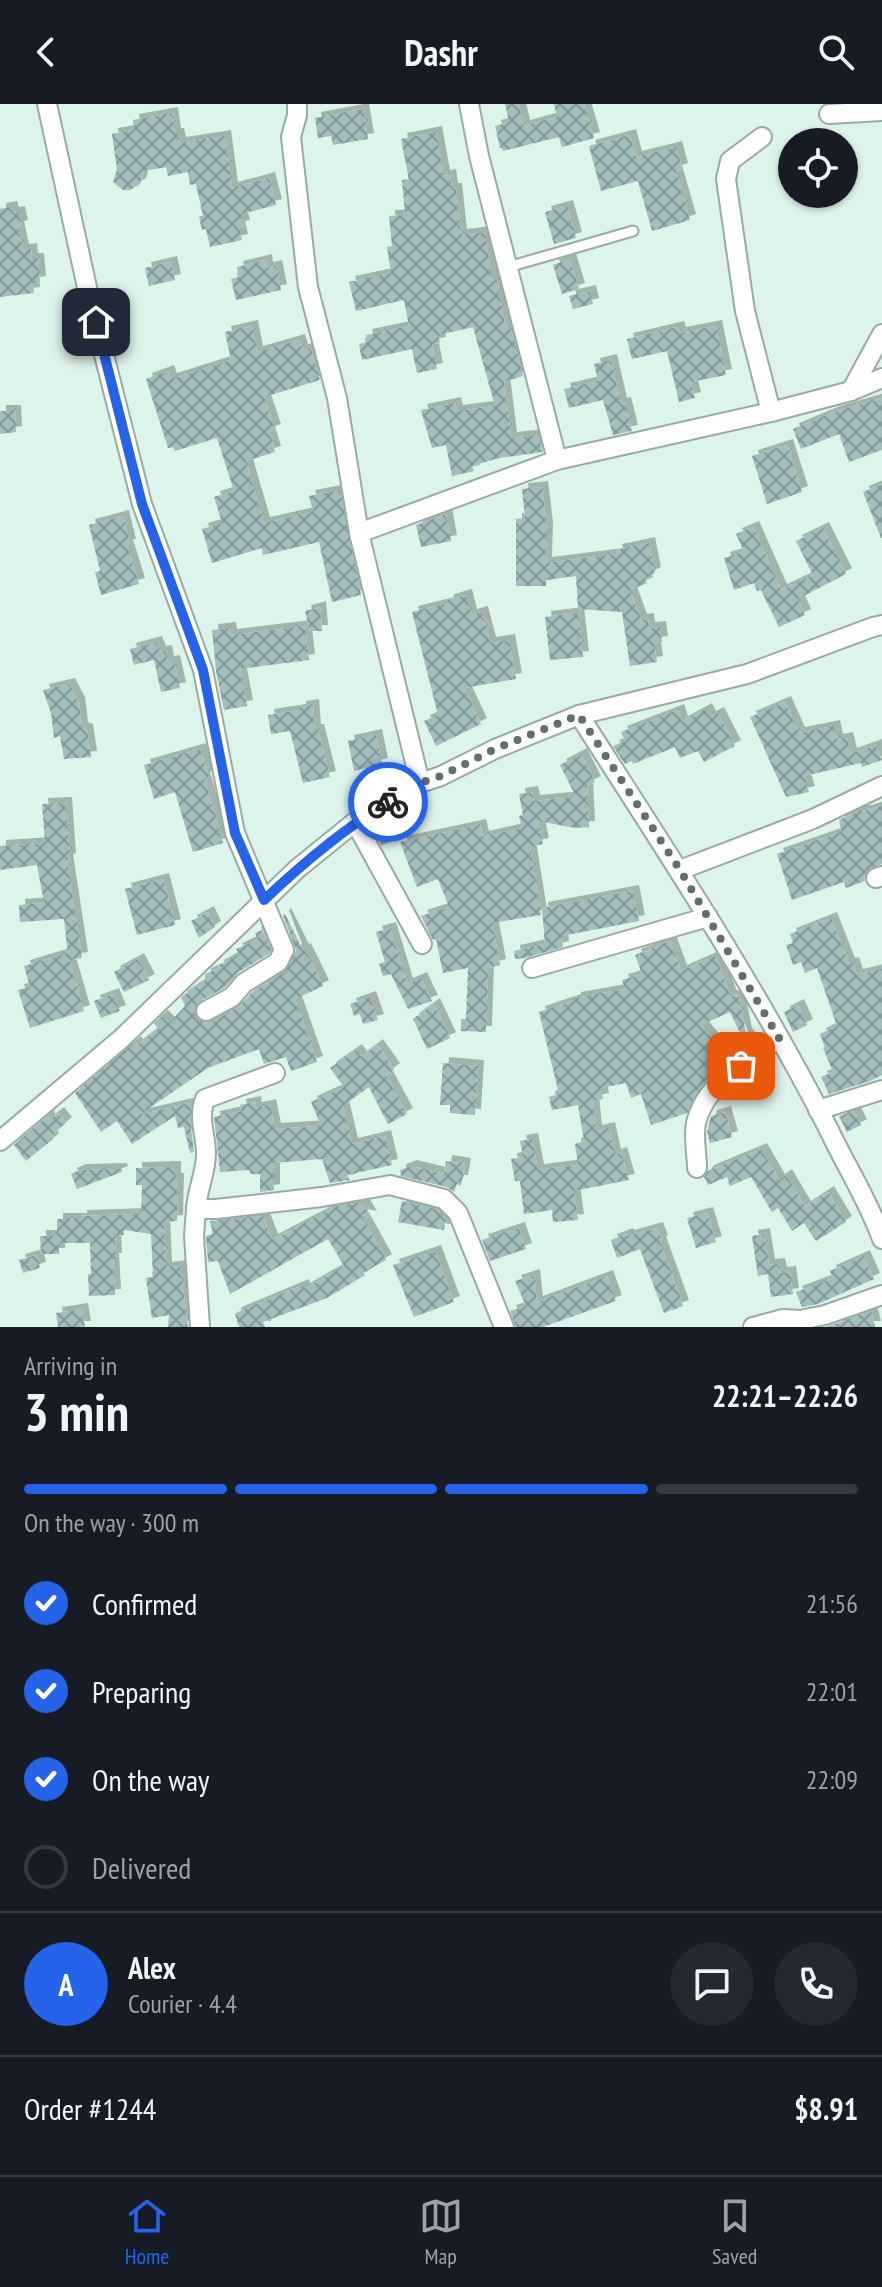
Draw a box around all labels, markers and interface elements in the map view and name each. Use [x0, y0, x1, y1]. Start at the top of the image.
text: Dashr [404, 29, 478, 76]
icon: back [24, 30, 68, 74]
icon: search [814, 30, 858, 74]
map controls [778, 128, 858, 208]
button: locate [778, 128, 858, 208]
pin [62, 288, 130, 356]
icon: home [74, 300, 118, 344]
courier [348, 762, 428, 842]
icon: bike [366, 780, 410, 824]
pin [707, 1032, 775, 1100]
icon: bag [719, 1044, 763, 1088]
text: Arriving in [24, 1349, 117, 1382]
text: 22:21–22:26 [712, 1376, 858, 1415]
text: 3 min [24, 1378, 129, 1445]
text: On the way · 300 m [24, 1506, 199, 1539]
icon: check [24, 1581, 68, 1625]
text: Confirmed [92, 1584, 197, 1623]
text: 21:56 [806, 1587, 858, 1620]
icon: check [24, 1669, 68, 1713]
text: Preparing [92, 1672, 191, 1711]
text: 22:01 [806, 1675, 858, 1708]
icon: check [24, 1757, 68, 1801]
text: On the way [92, 1760, 209, 1799]
text: 22:09 [806, 1763, 858, 1796]
text: Delivered [92, 1848, 191, 1887]
button: chat [670, 1942, 754, 2026]
button: phone [774, 1942, 858, 2026]
text: Alex [128, 1948, 176, 1987]
text: A [58, 1965, 74, 2004]
text: Courier · 4.4 [128, 1987, 237, 2020]
text: Order #1244 [24, 2089, 156, 2128]
text: $8.91 [794, 2089, 858, 2128]
tab: Home [125, 2194, 169, 2270]
tab: Map [419, 2194, 463, 2270]
tab: Saved [712, 2194, 757, 2270]

